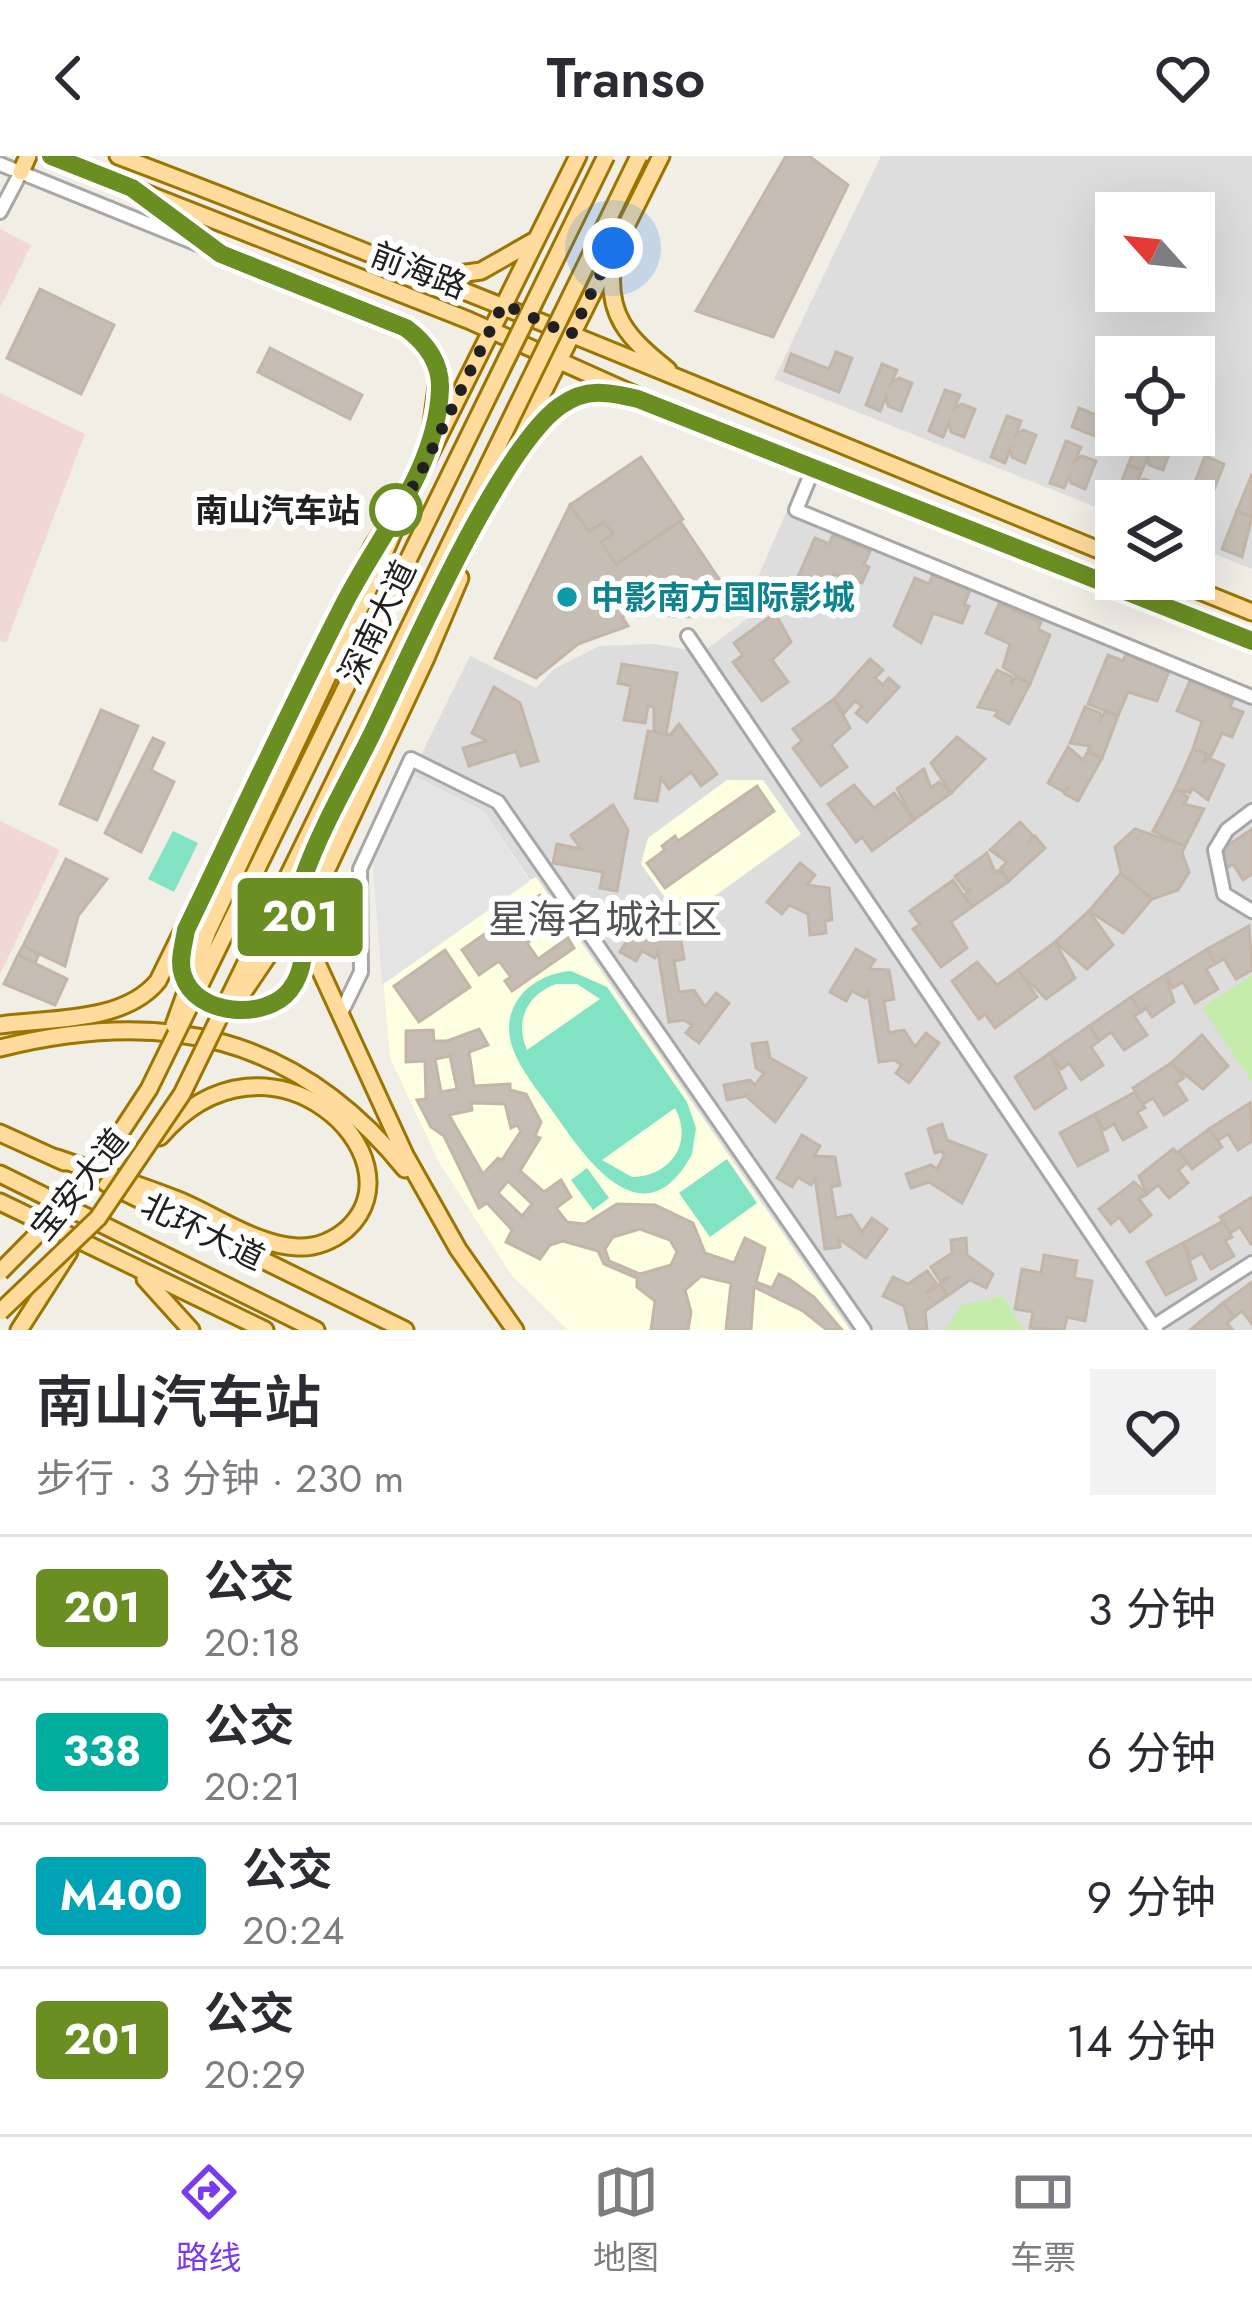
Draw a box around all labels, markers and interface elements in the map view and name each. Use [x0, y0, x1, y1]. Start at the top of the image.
text: Transo [547, 39, 705, 117]
icon: back [36, 45, 102, 111]
icon: heart [1150, 45, 1216, 111]
north arrow [1095, 192, 1215, 312]
map controls [1095, 192, 1215, 600]
your location [583, 218, 643, 278]
street label: 前海路 [364, 231, 473, 310]
button: locate [1095, 336, 1215, 456]
button: layers [1095, 480, 1215, 600]
marker: 南山汽车站 [371, 485, 421, 535]
place label: 南山汽车站 [195, 487, 360, 534]
street label: 深南大道 [327, 553, 428, 692]
place label: 中影南方国际影城 [591, 574, 855, 621]
marker: 中影南方国际影城 [554, 584, 580, 610]
line badge: 201 [231, 878, 369, 956]
text: 201 [262, 886, 338, 947]
district label: 星海名城社区 [488, 891, 722, 948]
street label: 宝安大道 [20, 1118, 139, 1250]
street label: 北环大道 [133, 1181, 272, 1282]
text: 南山汽车站 [36, 1361, 321, 1443]
button: heart [1090, 1369, 1216, 1495]
text: 步行 · 3 分钟 · 230 m [36, 1450, 404, 1507]
text: 公交 [204, 1549, 294, 1614]
text: 201 [64, 1577, 140, 1638]
text: 3 分钟 [1088, 1577, 1216, 1642]
text: 20:18 [204, 1614, 300, 1671]
text: 公交 [204, 1693, 294, 1758]
text: 338 [63, 1721, 141, 1782]
text: 6 分钟 [1087, 1721, 1216, 1786]
text: 20:21 [204, 1758, 301, 1815]
text: 公交 [242, 1837, 332, 1902]
text: M400 [60, 1865, 182, 1926]
text: 9 分钟 [1087, 1865, 1216, 1930]
text: 20:24 [242, 1902, 345, 1959]
text: 公交 [204, 1981, 294, 2046]
text: 201 [64, 2009, 140, 2070]
text: 14 分钟 [1066, 2009, 1216, 2074]
text: 20:29 [204, 2046, 306, 2103]
tab: 路线 [176, 2159, 242, 2281]
tab: 地图 [593, 2159, 659, 2281]
tab: 车票 [1010, 2159, 1076, 2281]

